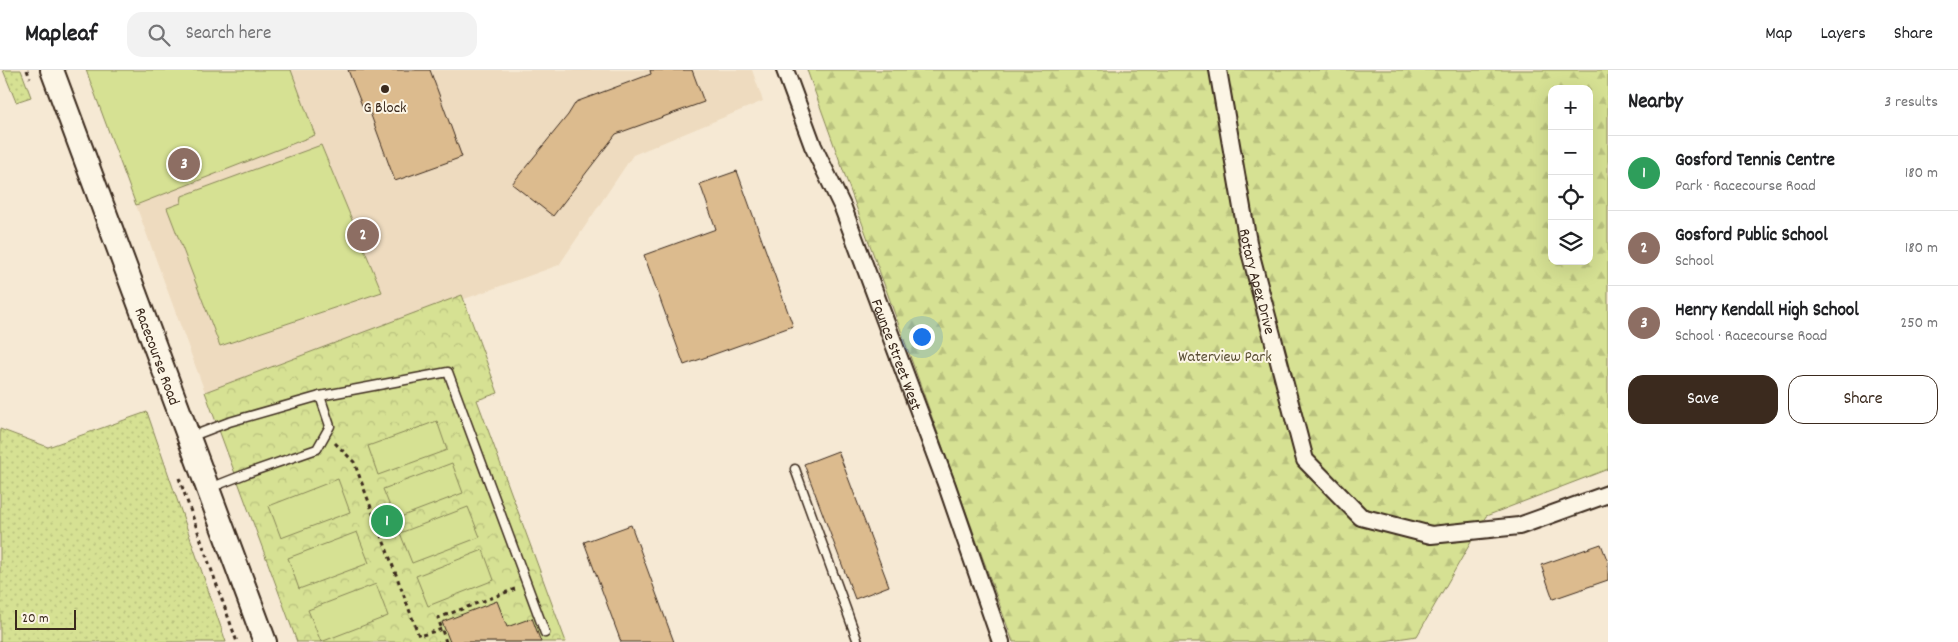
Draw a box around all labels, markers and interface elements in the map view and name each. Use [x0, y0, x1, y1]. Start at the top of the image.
search box [127, 12, 477, 57]
text: Mapleaf [25, 18, 97, 52]
icon: search [145, 21, 173, 49]
text: Search here [185, 21, 271, 48]
text: Map [1765, 22, 1792, 47]
text: Layers [1820, 22, 1866, 47]
text: Share [1894, 22, 1933, 47]
marker: G Block [379, 83, 391, 95]
map controls [1548, 85, 1593, 265]
button: + [1548, 85, 1593, 130]
text: Nearby [1628, 88, 1683, 118]
text: 3 results [1884, 91, 1938, 114]
place label: G Block [363, 97, 407, 120]
button: − [1548, 130, 1593, 175]
pin: 3 [168, 145, 200, 183]
text: Gosford Tennis Centre [1675, 148, 1835, 175]
text: 1 [1642, 162, 1646, 185]
text: 180 m [1905, 162, 1938, 185]
button: locate [1548, 175, 1593, 220]
text: Park · Racecourse Road [1675, 175, 1816, 198]
pin: 2 [347, 216, 379, 254]
button: layers [1548, 220, 1593, 265]
text: Gosford Public School [1675, 223, 1828, 250]
street label: Rotary Apex Drive [1232, 227, 1280, 337]
text: 2 [1641, 237, 1648, 260]
text: 180 m [1905, 237, 1938, 260]
text: School [1675, 250, 1714, 273]
street label: Faunce Street West [864, 296, 927, 414]
text: Henry Kendall High School [1675, 298, 1859, 325]
street label: Racecourse Road [127, 305, 185, 409]
text: 3 [1640, 312, 1648, 335]
text: 250 m [1900, 312, 1938, 335]
your location [909, 324, 935, 350]
text: School · Racecourse Road [1675, 325, 1827, 348]
park label: Waterview Park [1178, 346, 1272, 369]
button: Save [1628, 375, 1778, 424]
button: Share [1788, 375, 1938, 424]
pin: 1 [371, 502, 403, 540]
scale bar [15, 607, 76, 630]
text: 20 m [22, 609, 49, 629]

